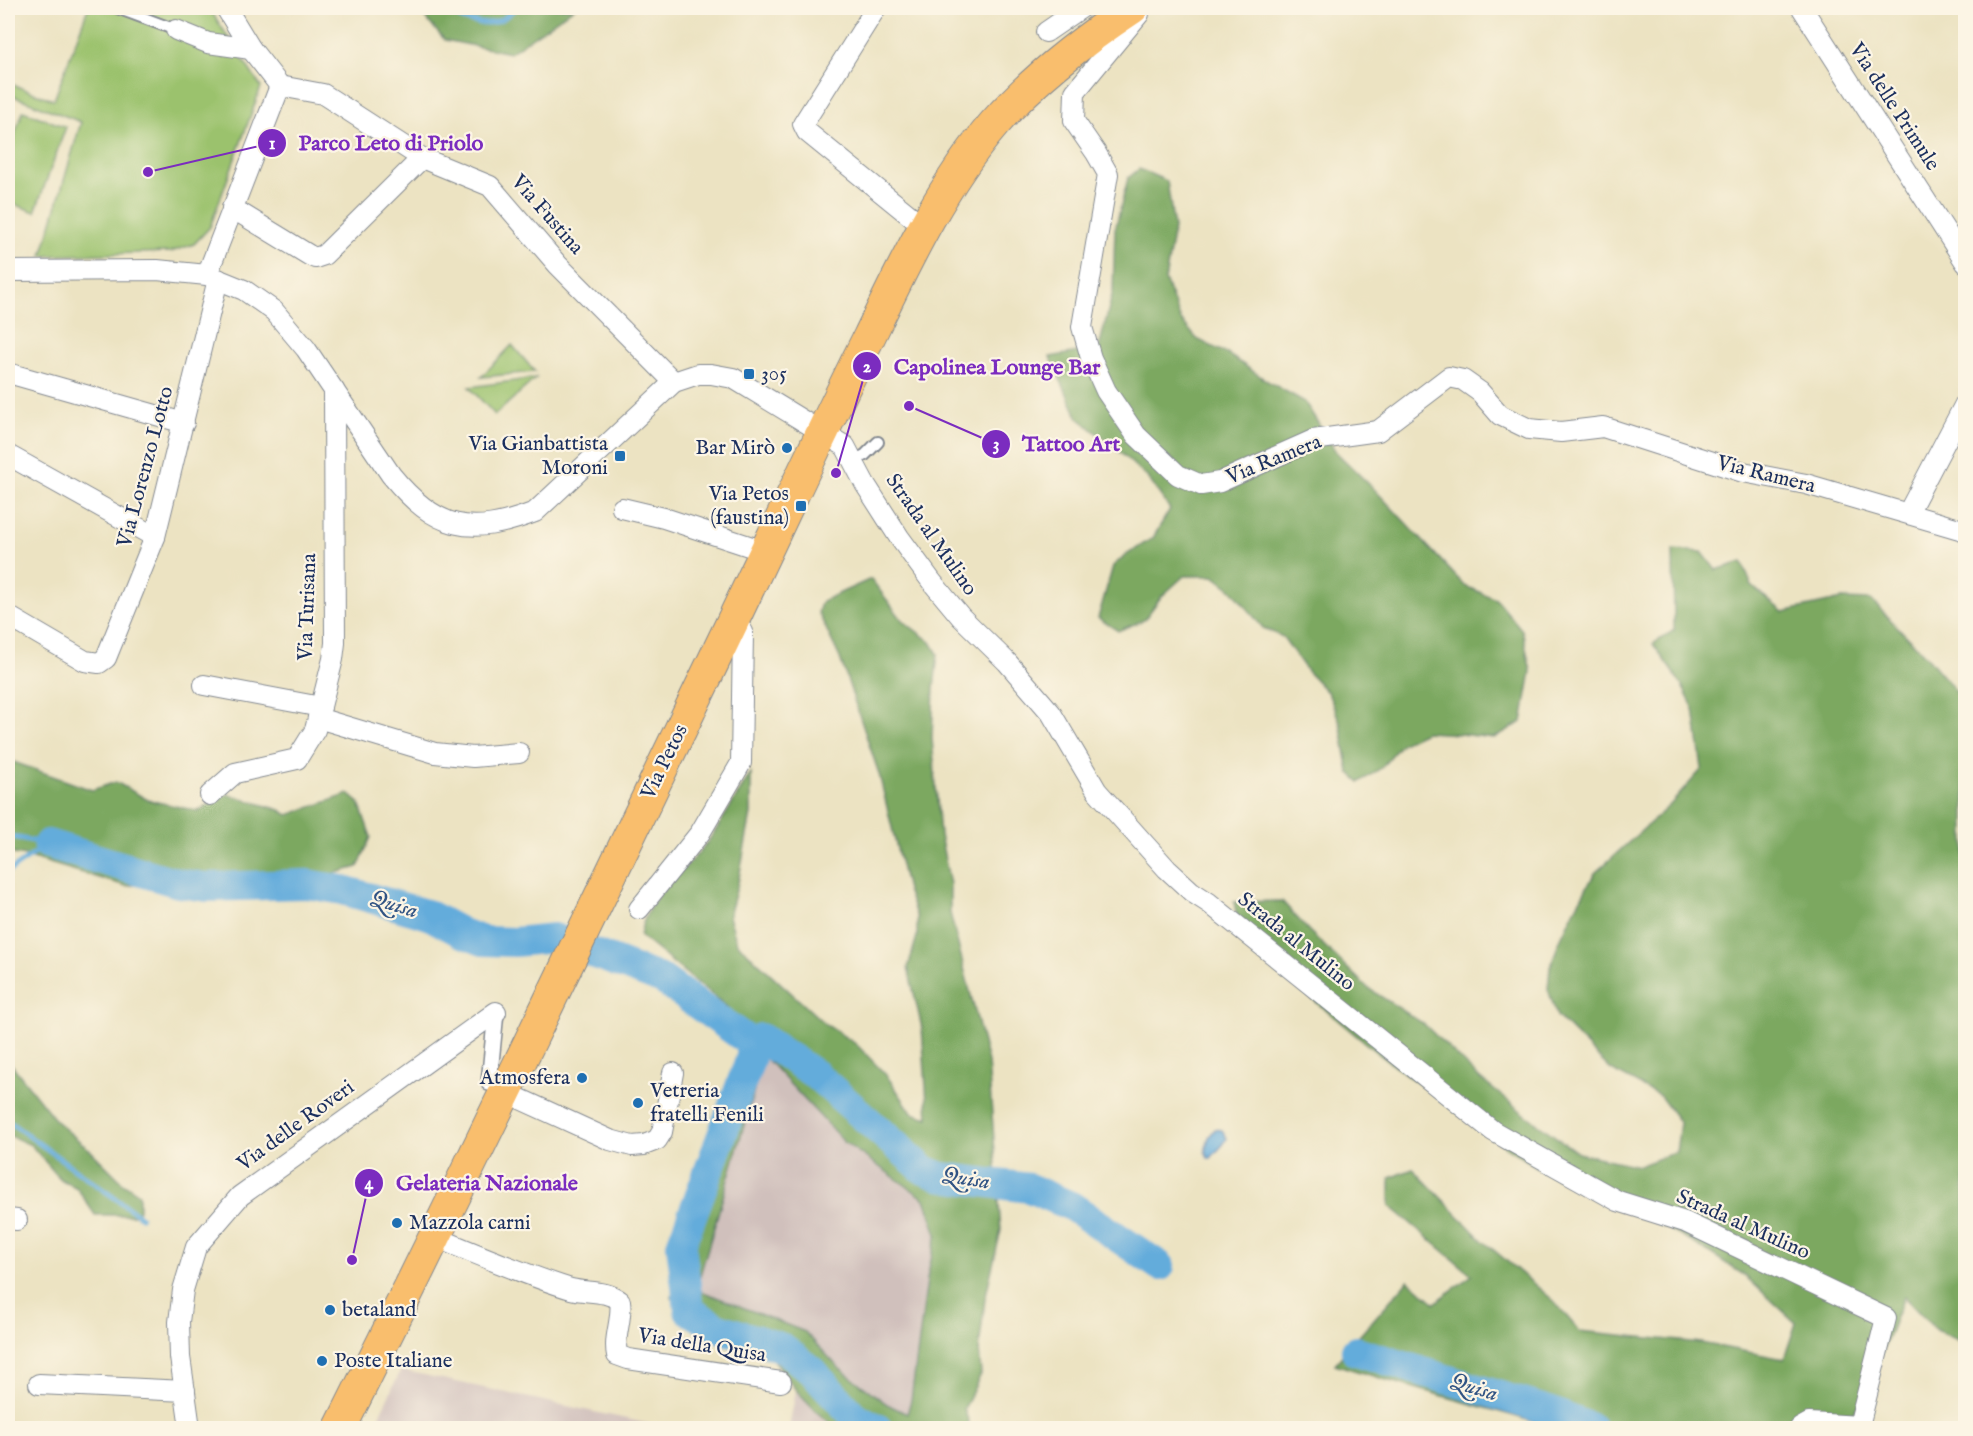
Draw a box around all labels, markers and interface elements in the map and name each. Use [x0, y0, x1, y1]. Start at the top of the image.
street label: Via delle Primule [1842, 37, 1946, 176]
callout: Parco Leto di Priolo [257, 123, 496, 163]
text: Parco Leto di Priolo [299, 130, 484, 158]
text: 1 [269, 133, 276, 156]
street label: Via Fustina [504, 169, 590, 261]
callout: Capolinea Lounge Bar [852, 346, 1113, 386]
text: Capolinea Lounge Bar [894, 354, 1101, 382]
text: 2 [863, 356, 872, 379]
place label: 305 [761, 361, 787, 388]
marker: 305 [742, 367, 756, 381]
street label: Via Lorenzo Lotto [111, 383, 180, 551]
callout: Tattoo Art [981, 424, 1132, 464]
street label: Via Ramera [1221, 428, 1327, 492]
place label: Via Gianbattista Moroni [467, 431, 609, 482]
text: Tattoo Art [1021, 431, 1120, 459]
text: 3 [993, 434, 999, 457]
place label: Bar Mirò [695, 435, 775, 462]
marker: Bar Mirò [780, 441, 794, 455]
marker: Via Gianbattista Moroni [613, 449, 627, 463]
street label: Via Ramera [1713, 449, 1819, 500]
street label: Strada al Mulino [879, 469, 983, 601]
place label: Via Petos (faustina) [708, 481, 789, 532]
marker: Via Petos (faustina) [794, 499, 808, 513]
street label: Via Turisana [293, 552, 323, 662]
street label: Via Petos [635, 720, 695, 805]
water label: Quisa [367, 885, 421, 925]
street label: Strada al Mulino [1232, 886, 1360, 998]
place label: Atmosfera [479, 1065, 571, 1092]
marker: Atmosfera [575, 1071, 589, 1085]
street label: Via delle Roveri [231, 1074, 360, 1178]
place label: Vetreria fratelli Fenili [649, 1078, 764, 1129]
marker: Vetreria fratelli Fenili [631, 1096, 645, 1110]
water label: Quisa [940, 1161, 992, 1197]
callout: Gelateria Nazionale [354, 1163, 590, 1203]
text: Gelateria Nazionale [396, 1170, 578, 1198]
text: 4 [365, 1173, 375, 1196]
street label: Strada al Mulino [1672, 1184, 1814, 1266]
place label: Mazzola carni [409, 1210, 531, 1237]
marker: Mazzola carni [390, 1216, 404, 1230]
place label: betaland [342, 1297, 417, 1324]
marker: betaland [323, 1303, 337, 1317]
street label: Via della Quisa [635, 1322, 769, 1370]
place label: Poste Italiane [334, 1348, 453, 1375]
marker: Poste Italiane [315, 1354, 329, 1368]
water label: Quisa [1447, 1368, 1501, 1408]

